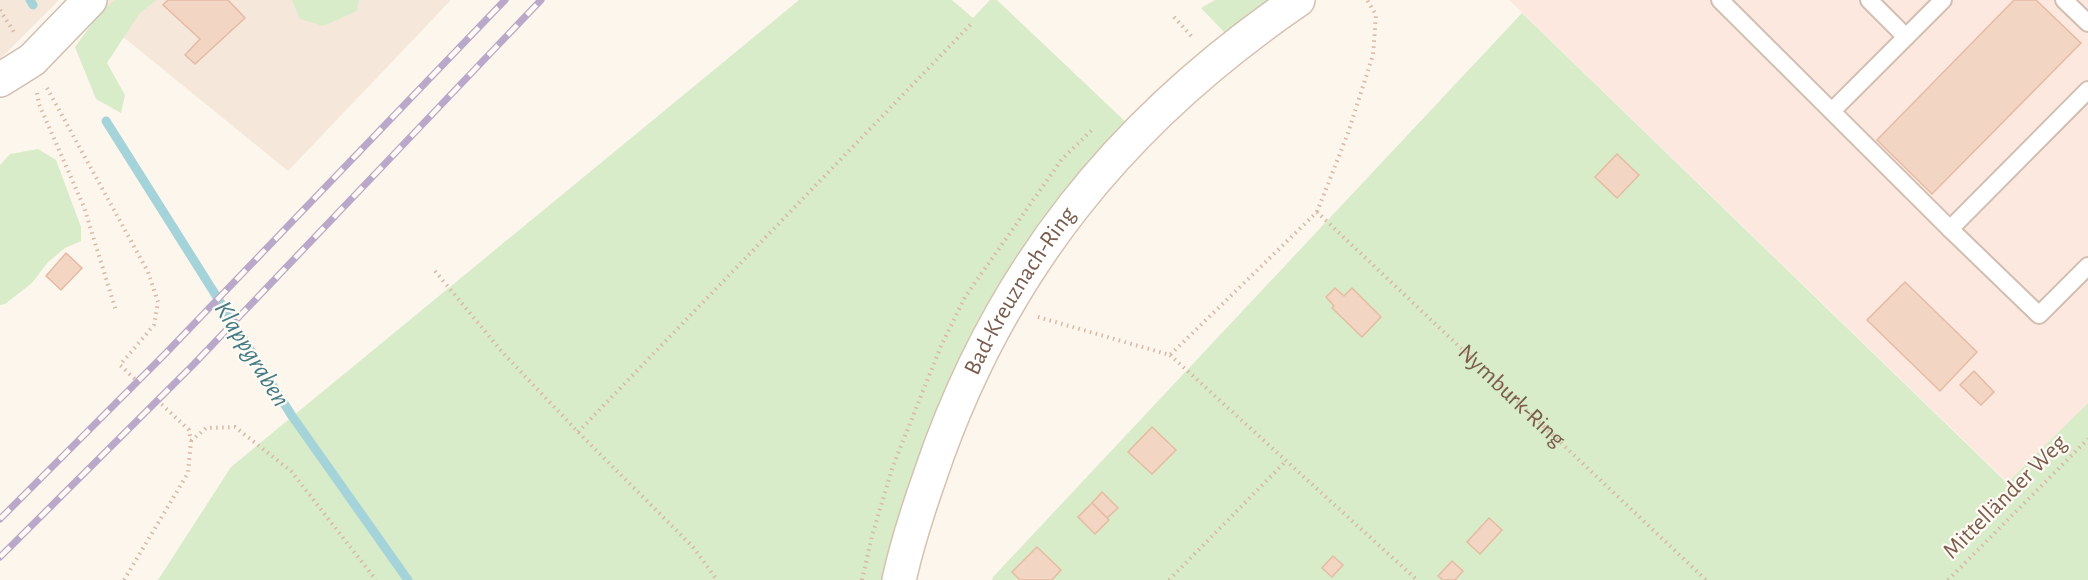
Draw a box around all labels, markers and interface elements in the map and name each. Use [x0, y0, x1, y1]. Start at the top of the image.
street label: Bad-Kreuznach-Ring [960, 202, 1081, 379]
water label: Klappgraben [209, 297, 295, 411]
street label: Nymburk-Ring [1453, 340, 1570, 452]
street label: Mittelländer Weg [1939, 430, 2072, 563]

